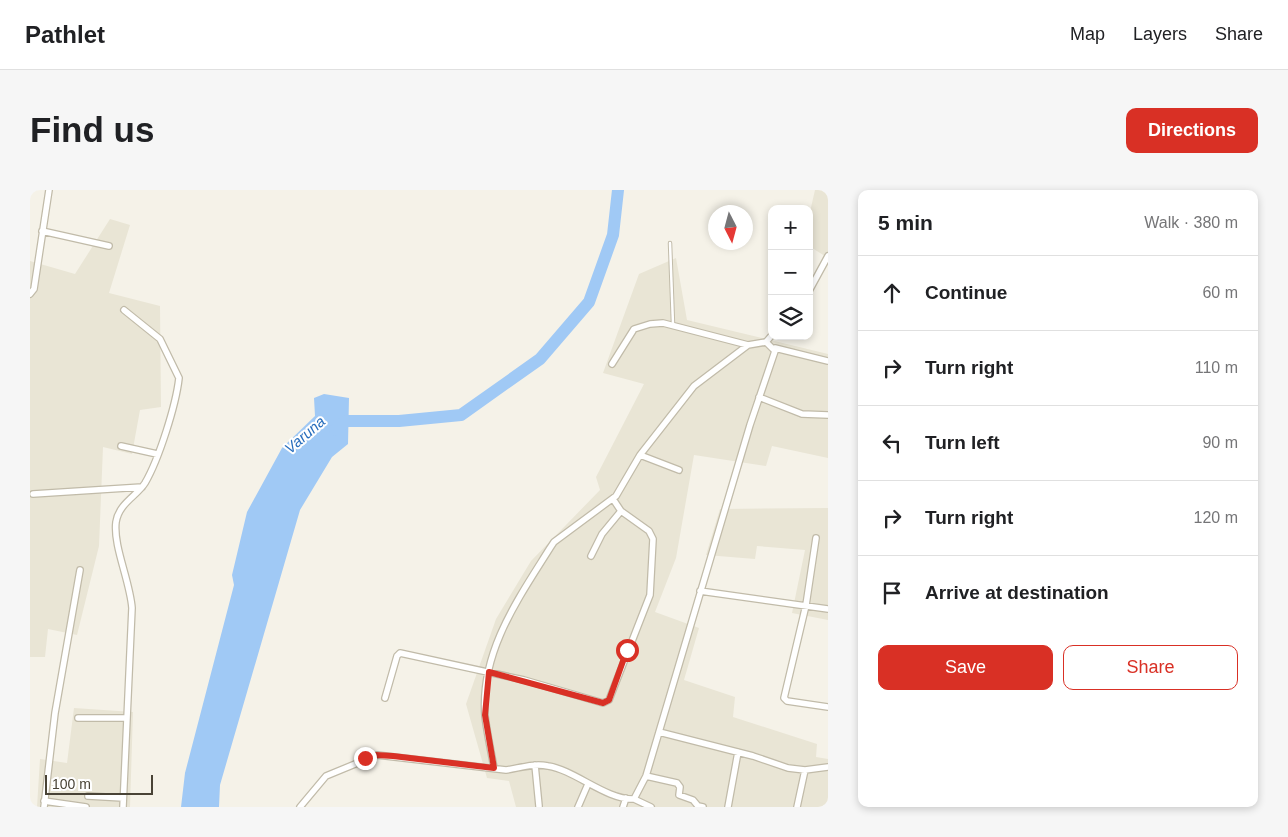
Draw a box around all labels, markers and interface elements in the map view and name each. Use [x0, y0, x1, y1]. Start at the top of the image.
text: Pathlet [25, 21, 105, 48]
text: Map [1070, 24, 1105, 44]
text: Layers [1133, 24, 1187, 44]
text: Share [1215, 24, 1263, 44]
button: Directions [1126, 108, 1258, 153]
text: Find us [30, 110, 154, 149]
north arrow [708, 205, 753, 250]
map controls [768, 205, 813, 340]
button: + [768, 205, 813, 250]
text: 5 min [878, 211, 933, 234]
text: Walk · 380 m [1144, 214, 1238, 231]
button: − [768, 250, 813, 295]
icon: ahead [878, 279, 906, 307]
text: Continue [925, 282, 1007, 303]
text: 60 m [1202, 284, 1238, 301]
button: layers [768, 295, 813, 340]
icon: right [878, 354, 906, 382]
text: Turn right [925, 357, 1013, 378]
text: 110 m [1195, 359, 1238, 376]
water label: Varuna [281, 413, 328, 457]
icon: left [878, 429, 906, 457]
text: Turn left [925, 432, 1000, 453]
text: 90 m [1202, 434, 1238, 451]
icon: right [878, 504, 906, 532]
text: Turn right [925, 507, 1013, 528]
text: 120 m [1194, 509, 1238, 526]
icon: arrive [878, 579, 906, 607]
text: Arrive at destination [925, 582, 1109, 603]
route start [616, 639, 639, 662]
button: Save [878, 645, 1053, 690]
button: Share [1063, 645, 1238, 690]
route end [354, 747, 377, 770]
scale bar [45, 772, 152, 795]
text: 100 m [52, 776, 91, 792]

